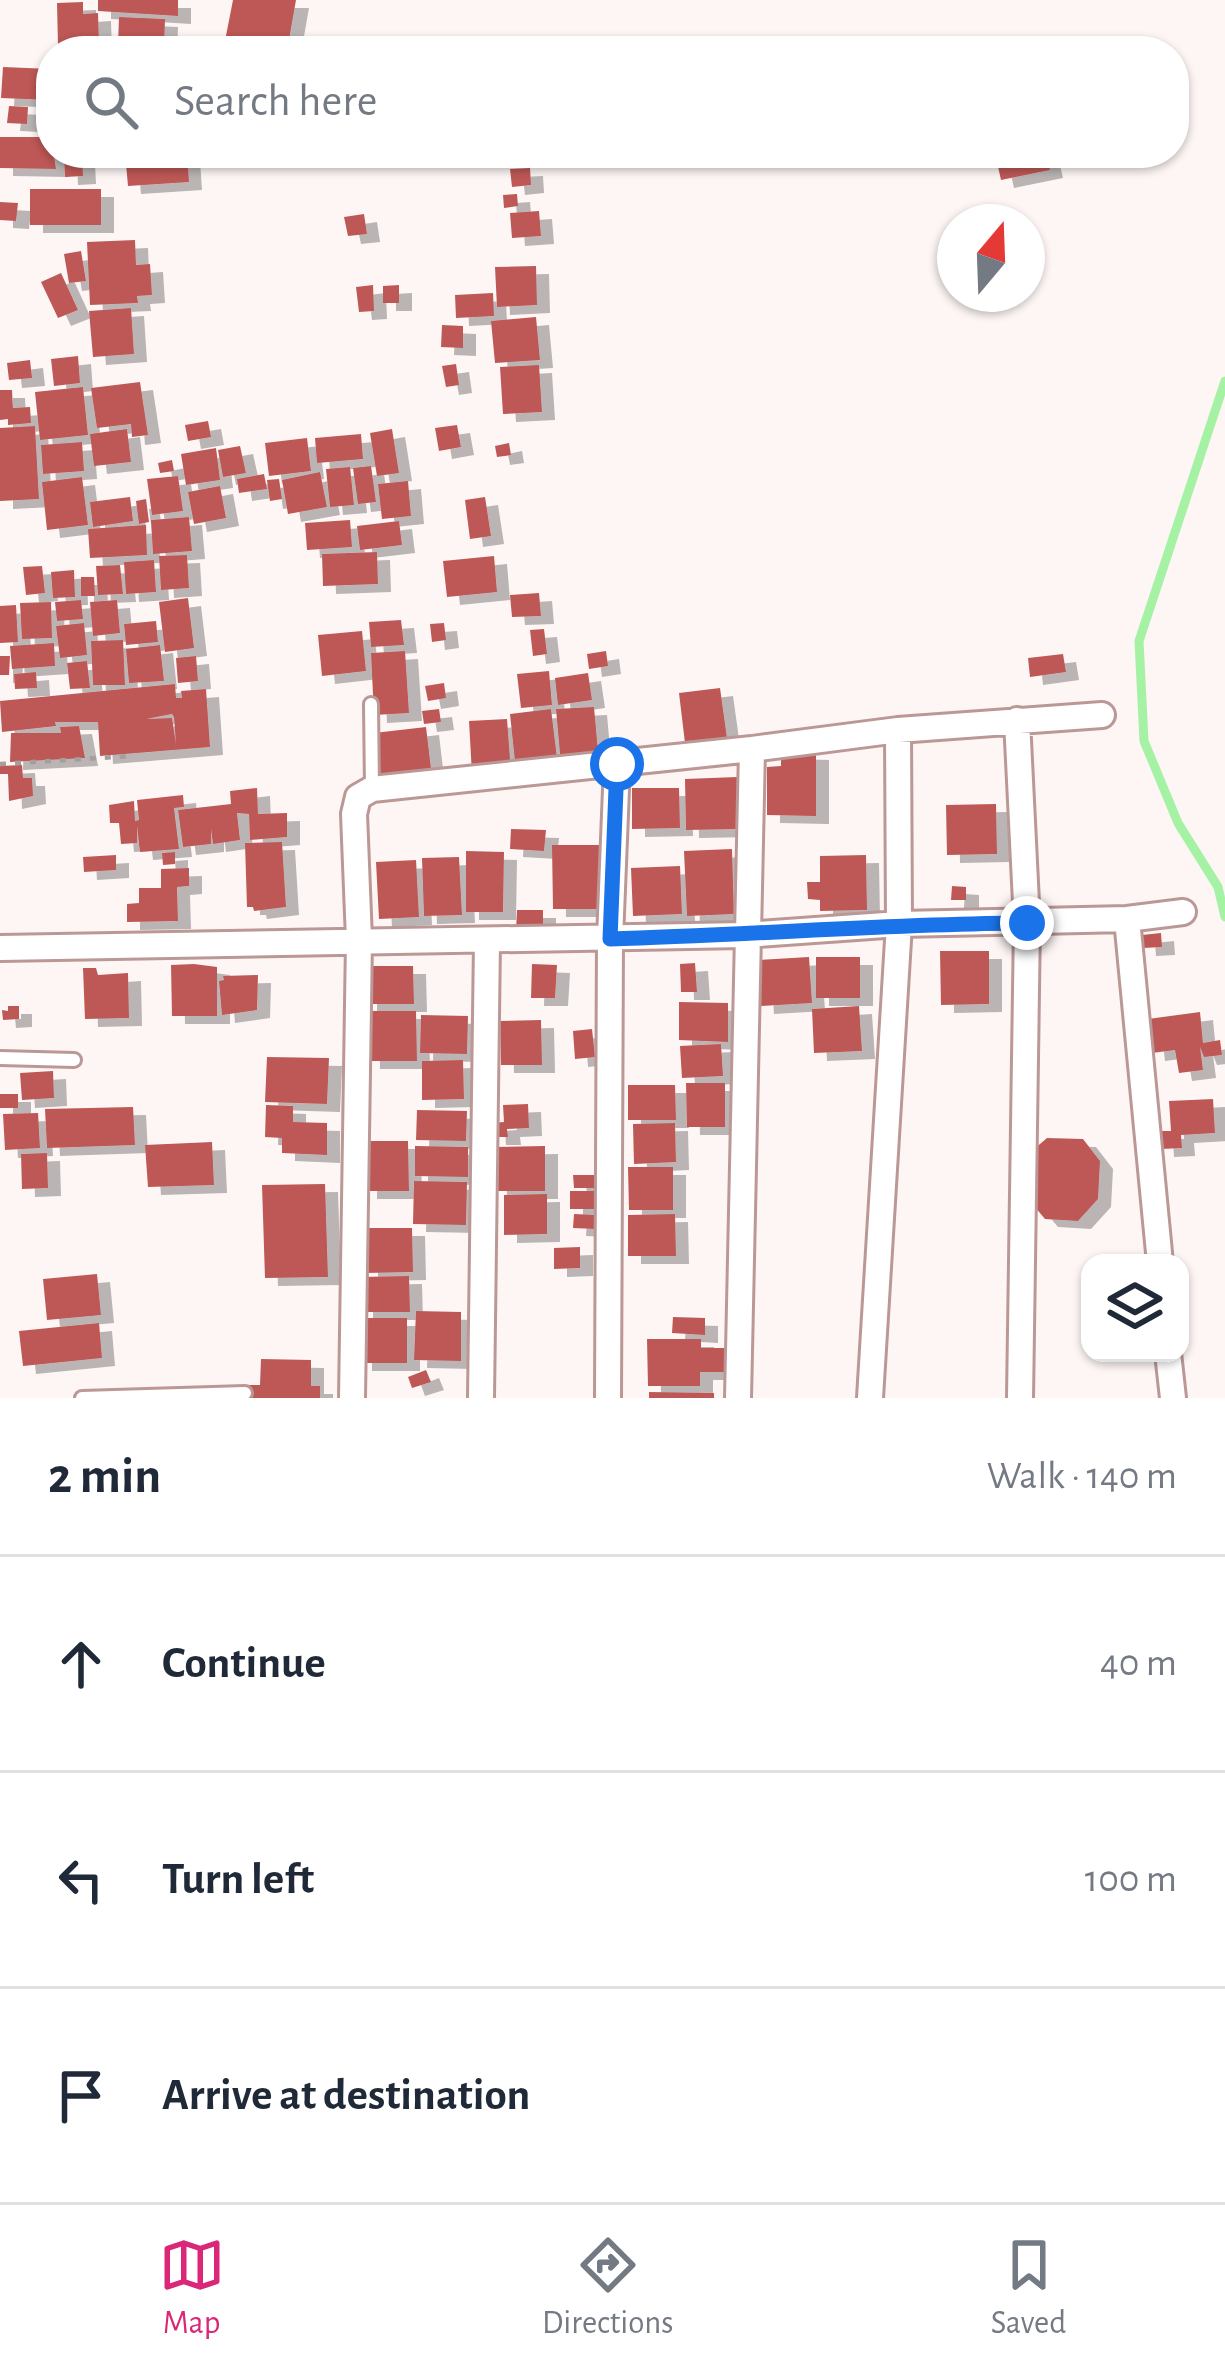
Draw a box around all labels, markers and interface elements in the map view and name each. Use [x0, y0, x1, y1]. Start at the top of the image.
search box [36, 36, 1189, 168]
icon: search [78, 69, 144, 135]
text: Search here [174, 79, 377, 124]
north arrow [937, 204, 1045, 312]
route start [590, 737, 644, 791]
route end [1000, 896, 1054, 950]
map controls [1081, 1254, 1189, 1362]
button: layers [1081, 1254, 1189, 1362]
text: 2 min [48, 1451, 161, 1502]
text: Walk · 140 m [987, 1457, 1177, 1496]
icon: ahead [48, 1631, 114, 1697]
text: Continue [162, 1641, 326, 1686]
text: 40 m [1100, 1644, 1177, 1683]
icon: left [48, 1847, 114, 1913]
text: Turn left [162, 1857, 314, 1902]
text: 100 m [1085, 1860, 1177, 1899]
icon: arrive [48, 2063, 114, 2129]
text: Arrive at destination [162, 2073, 530, 2118]
tab: Map [159, 2232, 225, 2344]
tab: Directions [542, 2232, 673, 2344]
tab: Saved [991, 2232, 1066, 2344]

